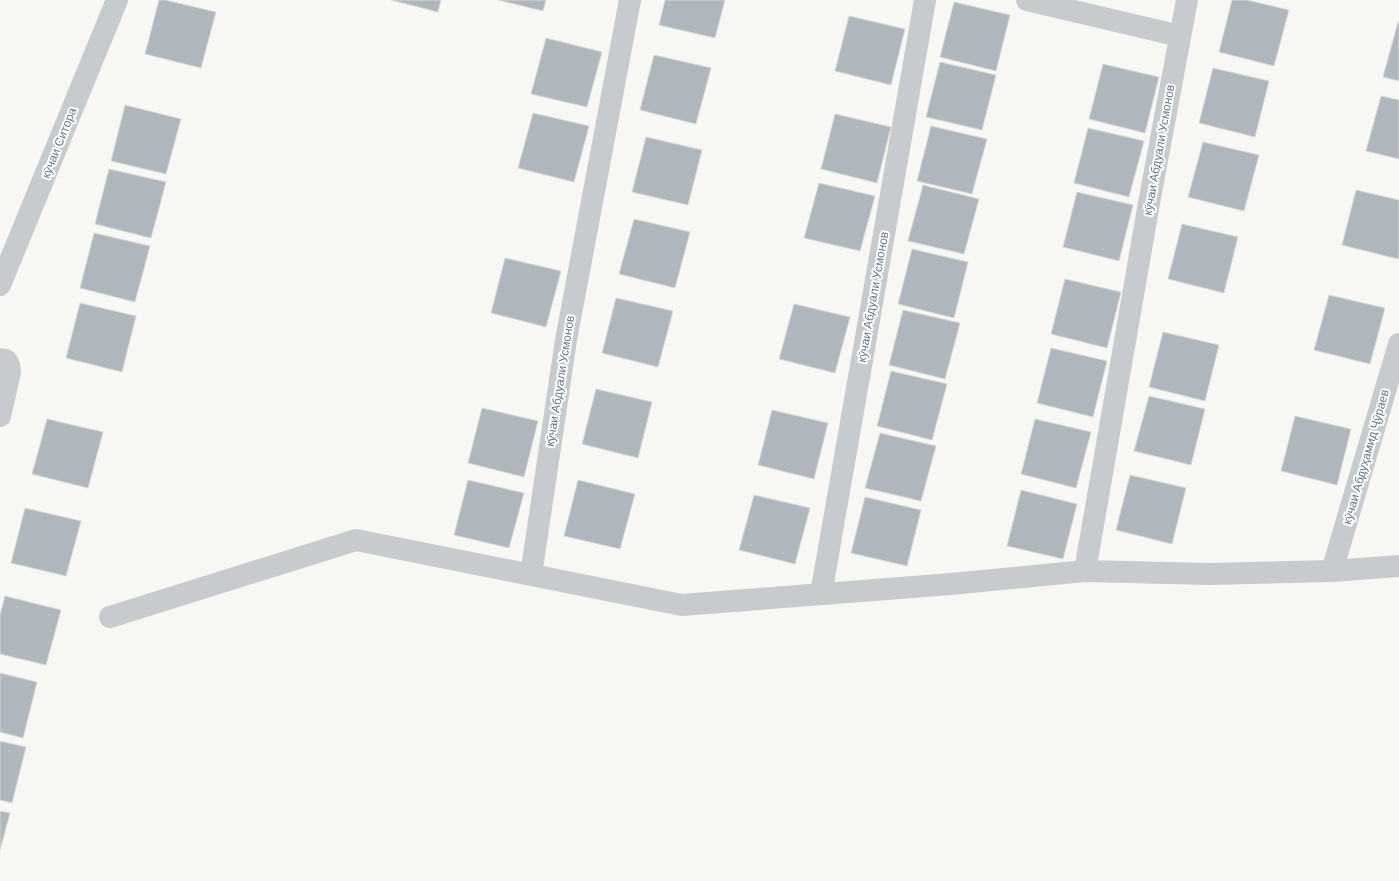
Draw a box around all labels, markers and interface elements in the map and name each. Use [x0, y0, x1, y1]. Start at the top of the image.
street label: кӯчаи Абдуали Усмонов [1141, 84, 1177, 216]
street label: кӯчаи Ситора [38, 105, 80, 180]
street label: кӯчаи Абдуали Усмонов [855, 231, 891, 363]
street label: кӯчаи Абдуали Усмонов [543, 314, 577, 448]
street label: кӯчаи Абдуҳамид Ҷӯраев [1340, 388, 1392, 526]

